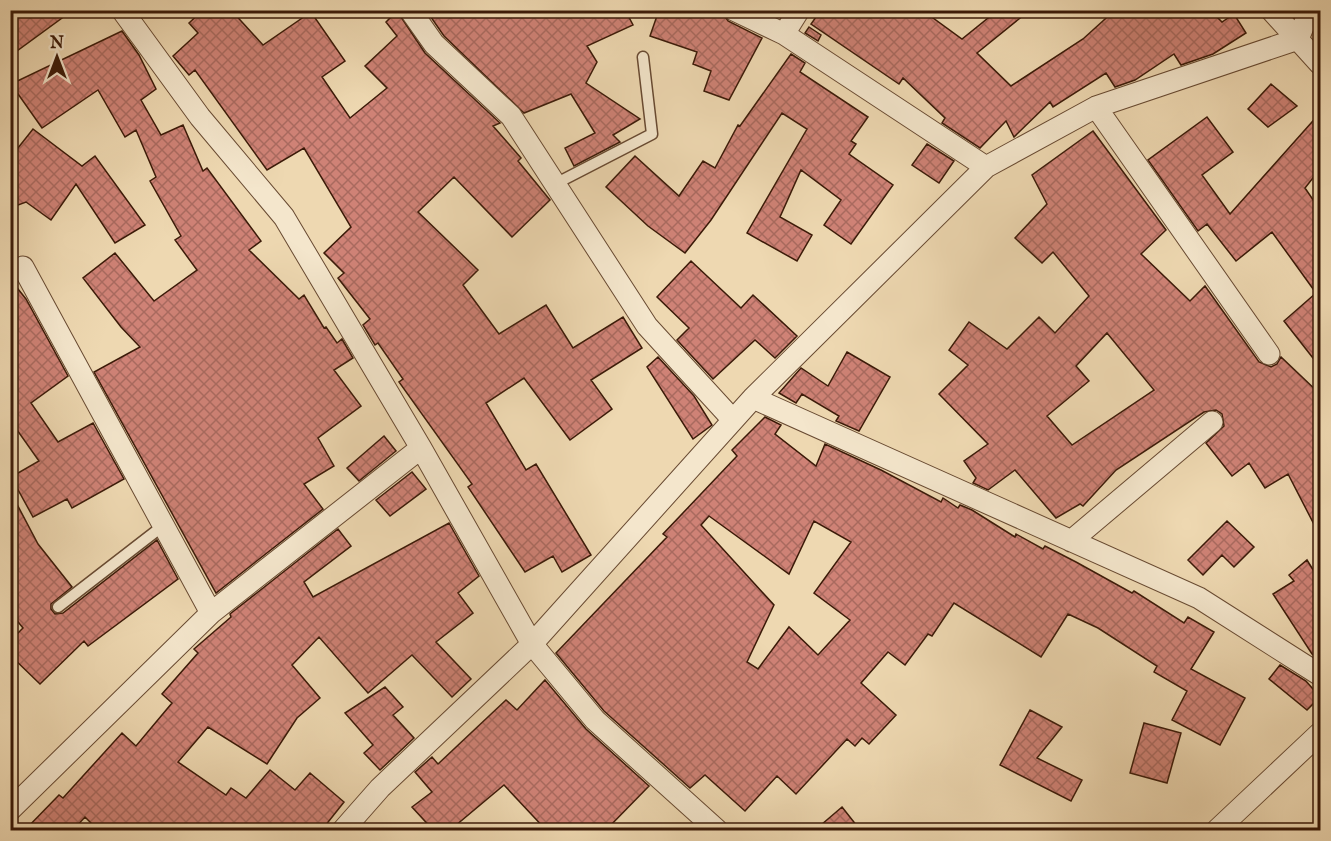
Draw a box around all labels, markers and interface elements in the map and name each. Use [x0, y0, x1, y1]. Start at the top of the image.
north arrow [27, 27, 87, 87]
text: N [49, 34, 64, 54]

